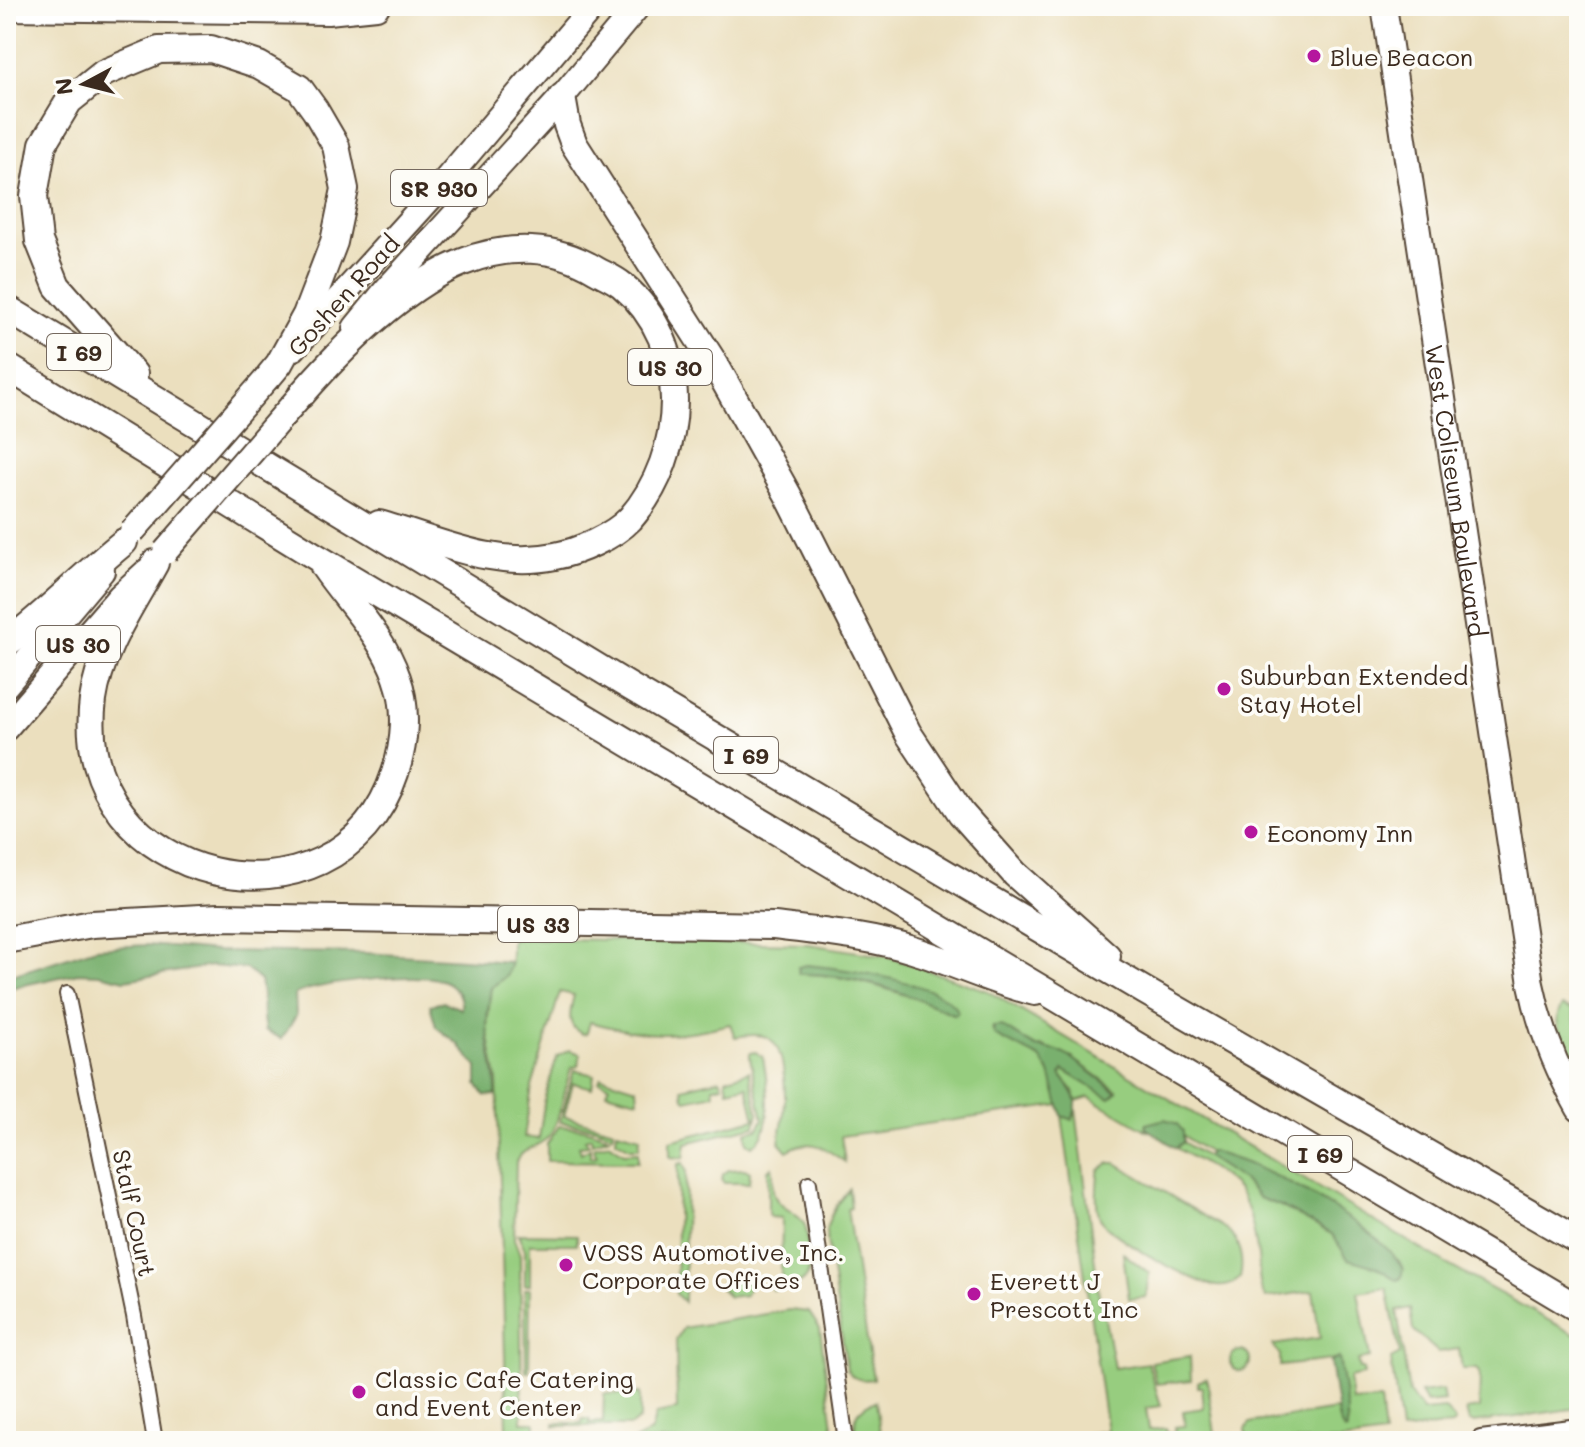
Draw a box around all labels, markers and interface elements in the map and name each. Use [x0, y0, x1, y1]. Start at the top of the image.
place label: Blue Beacon [1330, 41, 1473, 72]
north arrow [44, 44, 124, 124]
marker: Blue Beacon [1305, 47, 1323, 65]
text: N [48, 76, 79, 97]
road number: SR 930 [391, 170, 487, 206]
street label: Goshen Road [280, 228, 406, 362]
road number: I 69 [47, 334, 111, 370]
street label: West Coliseum Boulevard [1420, 342, 1494, 639]
road number: US 30 [628, 349, 712, 385]
road number: US 30 [36, 626, 120, 662]
place label: Suburban Extended Stay Hotel [1240, 660, 1468, 719]
marker: Suburban Extended Stay Hotel [1215, 680, 1233, 698]
road number: I 69 [714, 737, 778, 773]
place label: Economy Inn [1267, 817, 1413, 848]
marker: Economy Inn [1242, 823, 1260, 841]
road number: US 33 [498, 906, 578, 942]
road number: I 69 [1288, 1136, 1352, 1172]
street label: Stalf Court [106, 1147, 164, 1279]
place label: VOSS Automotive, Inc. Corporate Offices [582, 1236, 844, 1295]
marker: VOSS Automotive, Inc. Corporate Offices [557, 1256, 575, 1274]
place label: Everett J Prescott Inc [990, 1265, 1138, 1324]
marker: Everett J Prescott Inc [965, 1285, 983, 1303]
place label: Classic Cafe Catering and Event Center [375, 1363, 634, 1422]
marker: Classic Cafe Catering and Event Center [350, 1383, 368, 1401]

